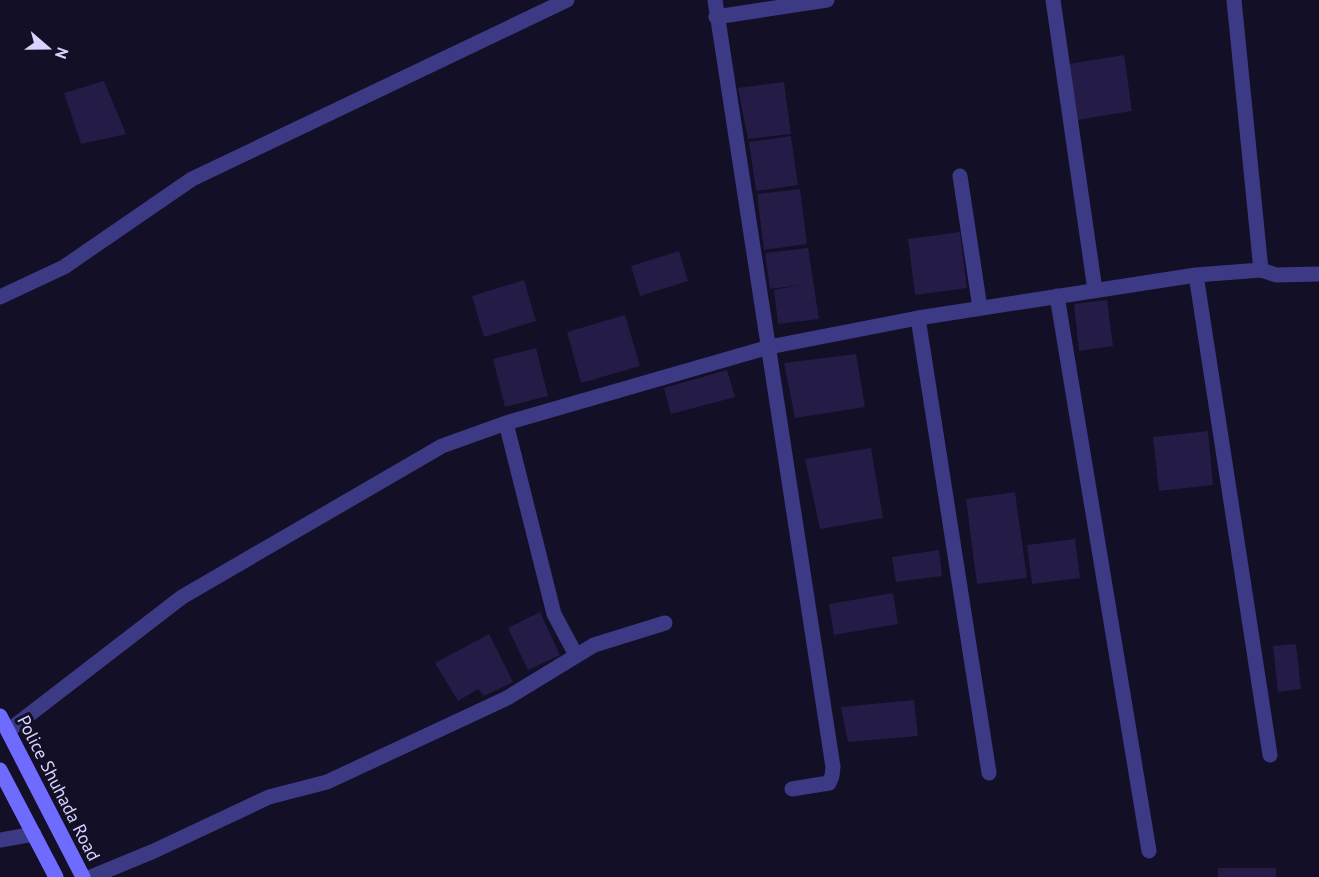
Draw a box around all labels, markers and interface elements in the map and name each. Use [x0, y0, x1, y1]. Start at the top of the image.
north arrow [18, 18, 78, 78]
text: N [51, 45, 73, 61]
street label: Police Shuhada Road [12, 711, 106, 865]

